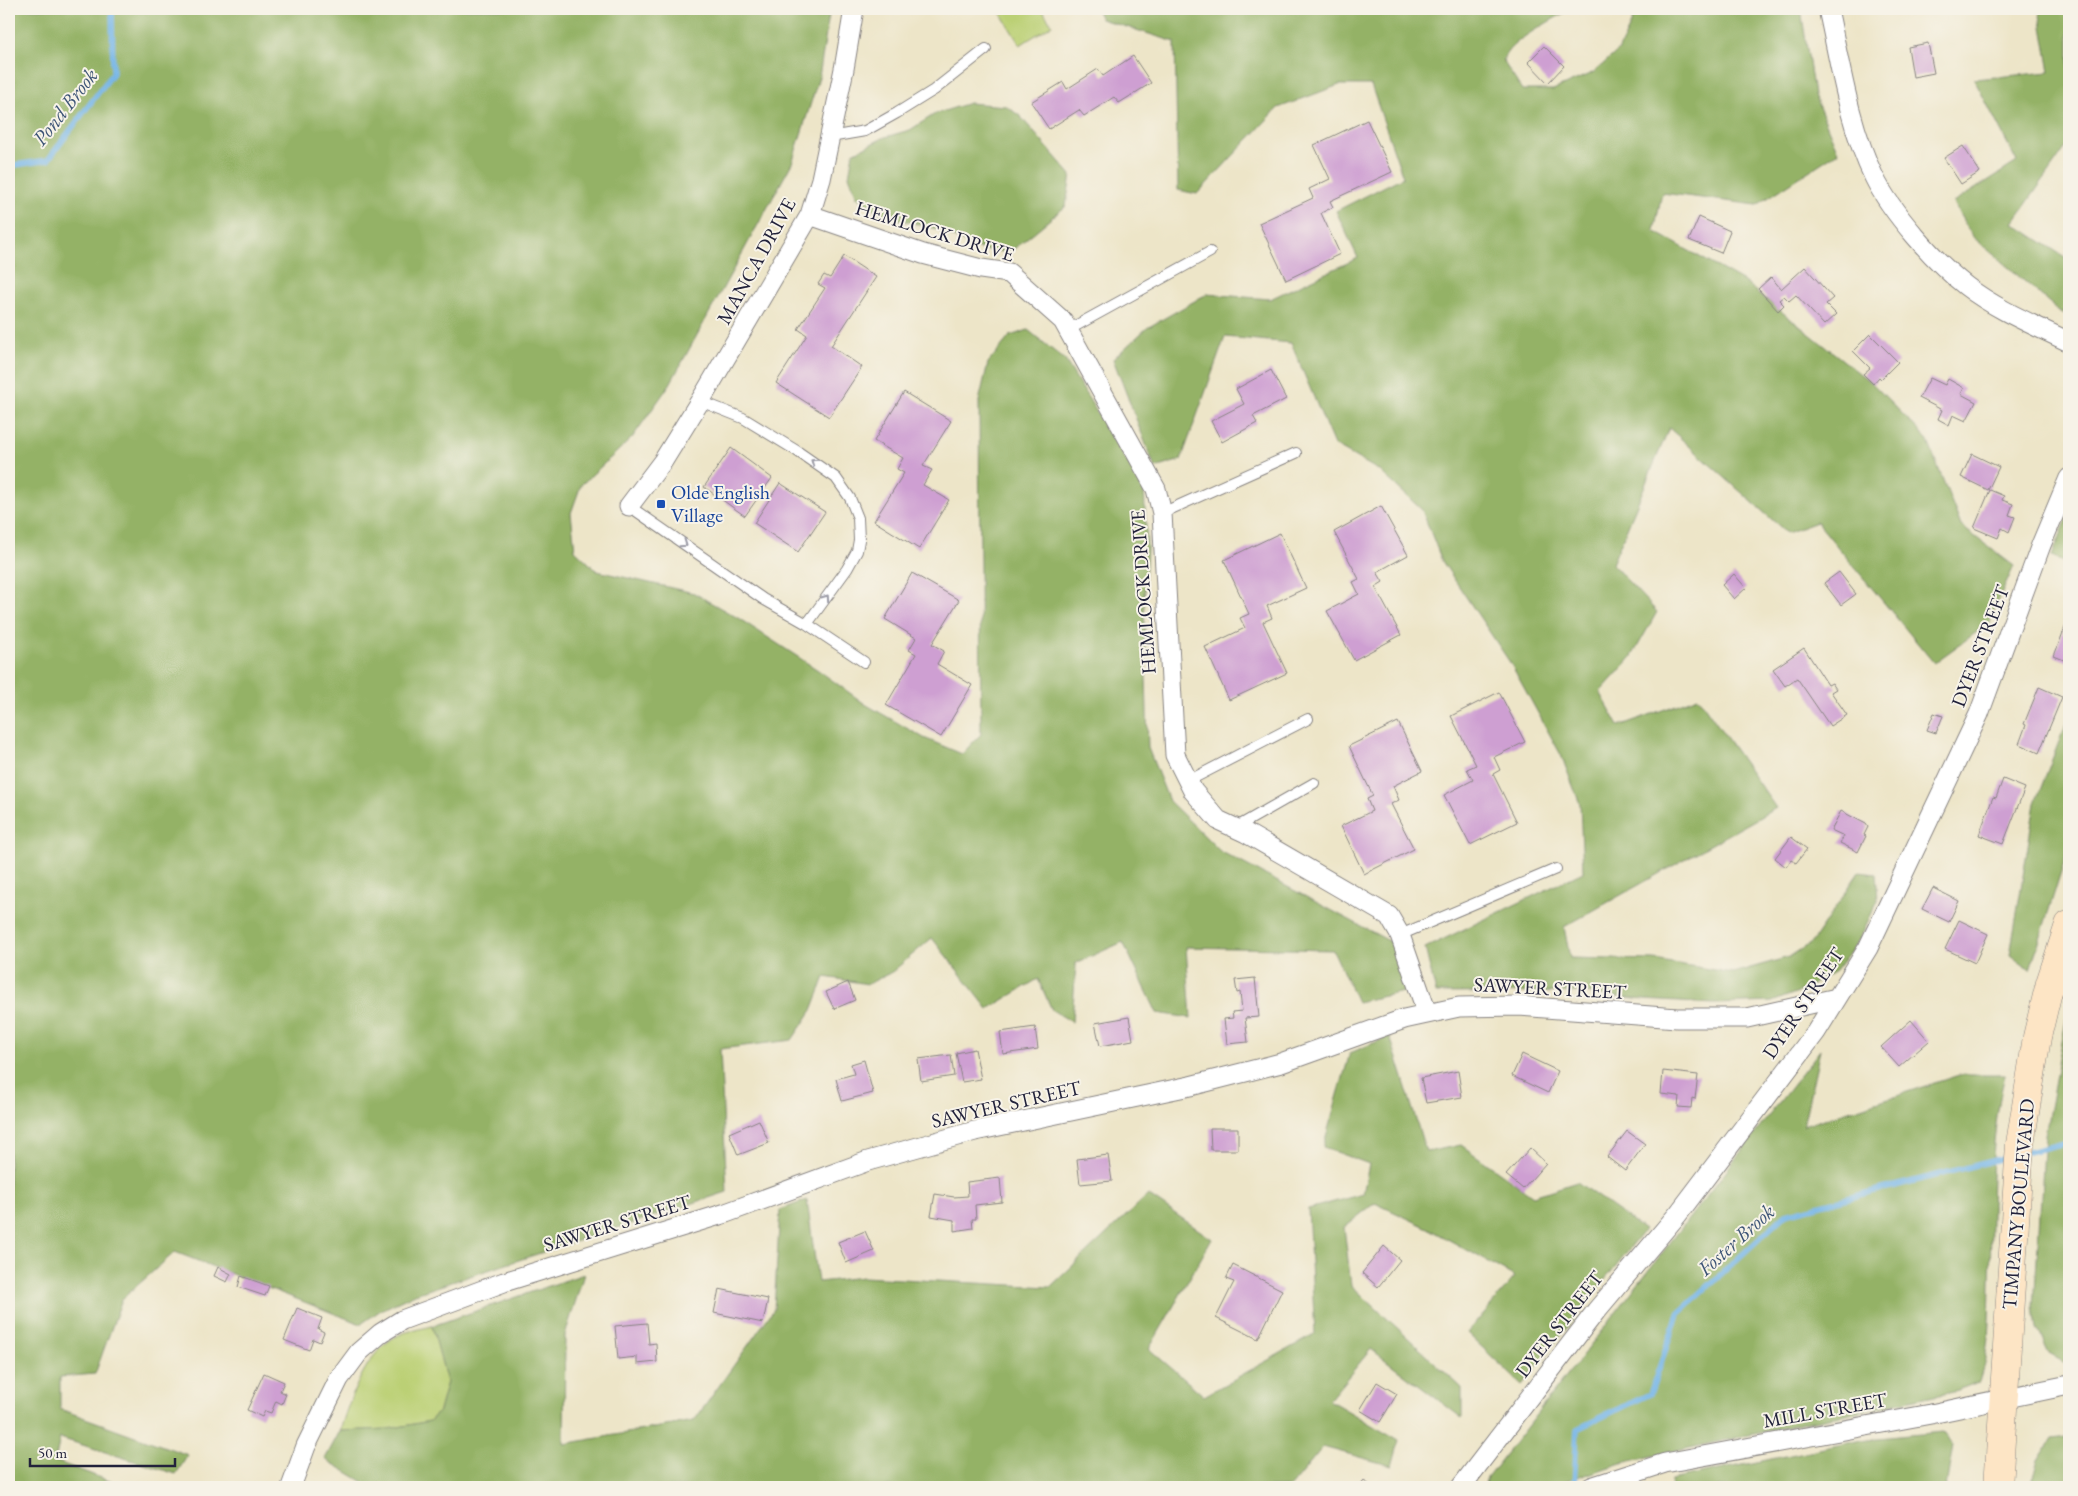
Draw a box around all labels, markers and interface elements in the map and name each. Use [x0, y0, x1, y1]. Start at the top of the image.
water label: Pond Brook [26, 62, 104, 151]
street label: MANCA DRIVE [711, 193, 801, 329]
street label: HEMLOCK DRIVE [852, 194, 1018, 268]
one-way arrow [810, 459, 820, 468]
place label: Olde English Village [671, 479, 770, 528]
marker: Olde English Village [655, 498, 667, 510]
street label: HEMLOCK DRIVE [1124, 509, 1162, 675]
one-way arrow [678, 538, 687, 547]
street label: DYER STREET [1945, 581, 2015, 711]
one-way arrow [820, 594, 829, 603]
street label: DYER STREET [1756, 942, 1850, 1064]
street label: SAWYER STREET [1473, 971, 1628, 1005]
street label: SAWYER STREET [929, 1074, 1084, 1134]
street label: TIMPANY BOULEVARD [1996, 1098, 2040, 1310]
street label: SAWYER STREET [540, 1188, 694, 1258]
water label: Foster Brook [1691, 1198, 1780, 1282]
street label: DYER STREET [1509, 1265, 1609, 1383]
street label: MILL STREET [1761, 1386, 1889, 1434]
scale bar [30, 1436, 175, 1468]
text: 50 m [38, 1443, 67, 1462]

